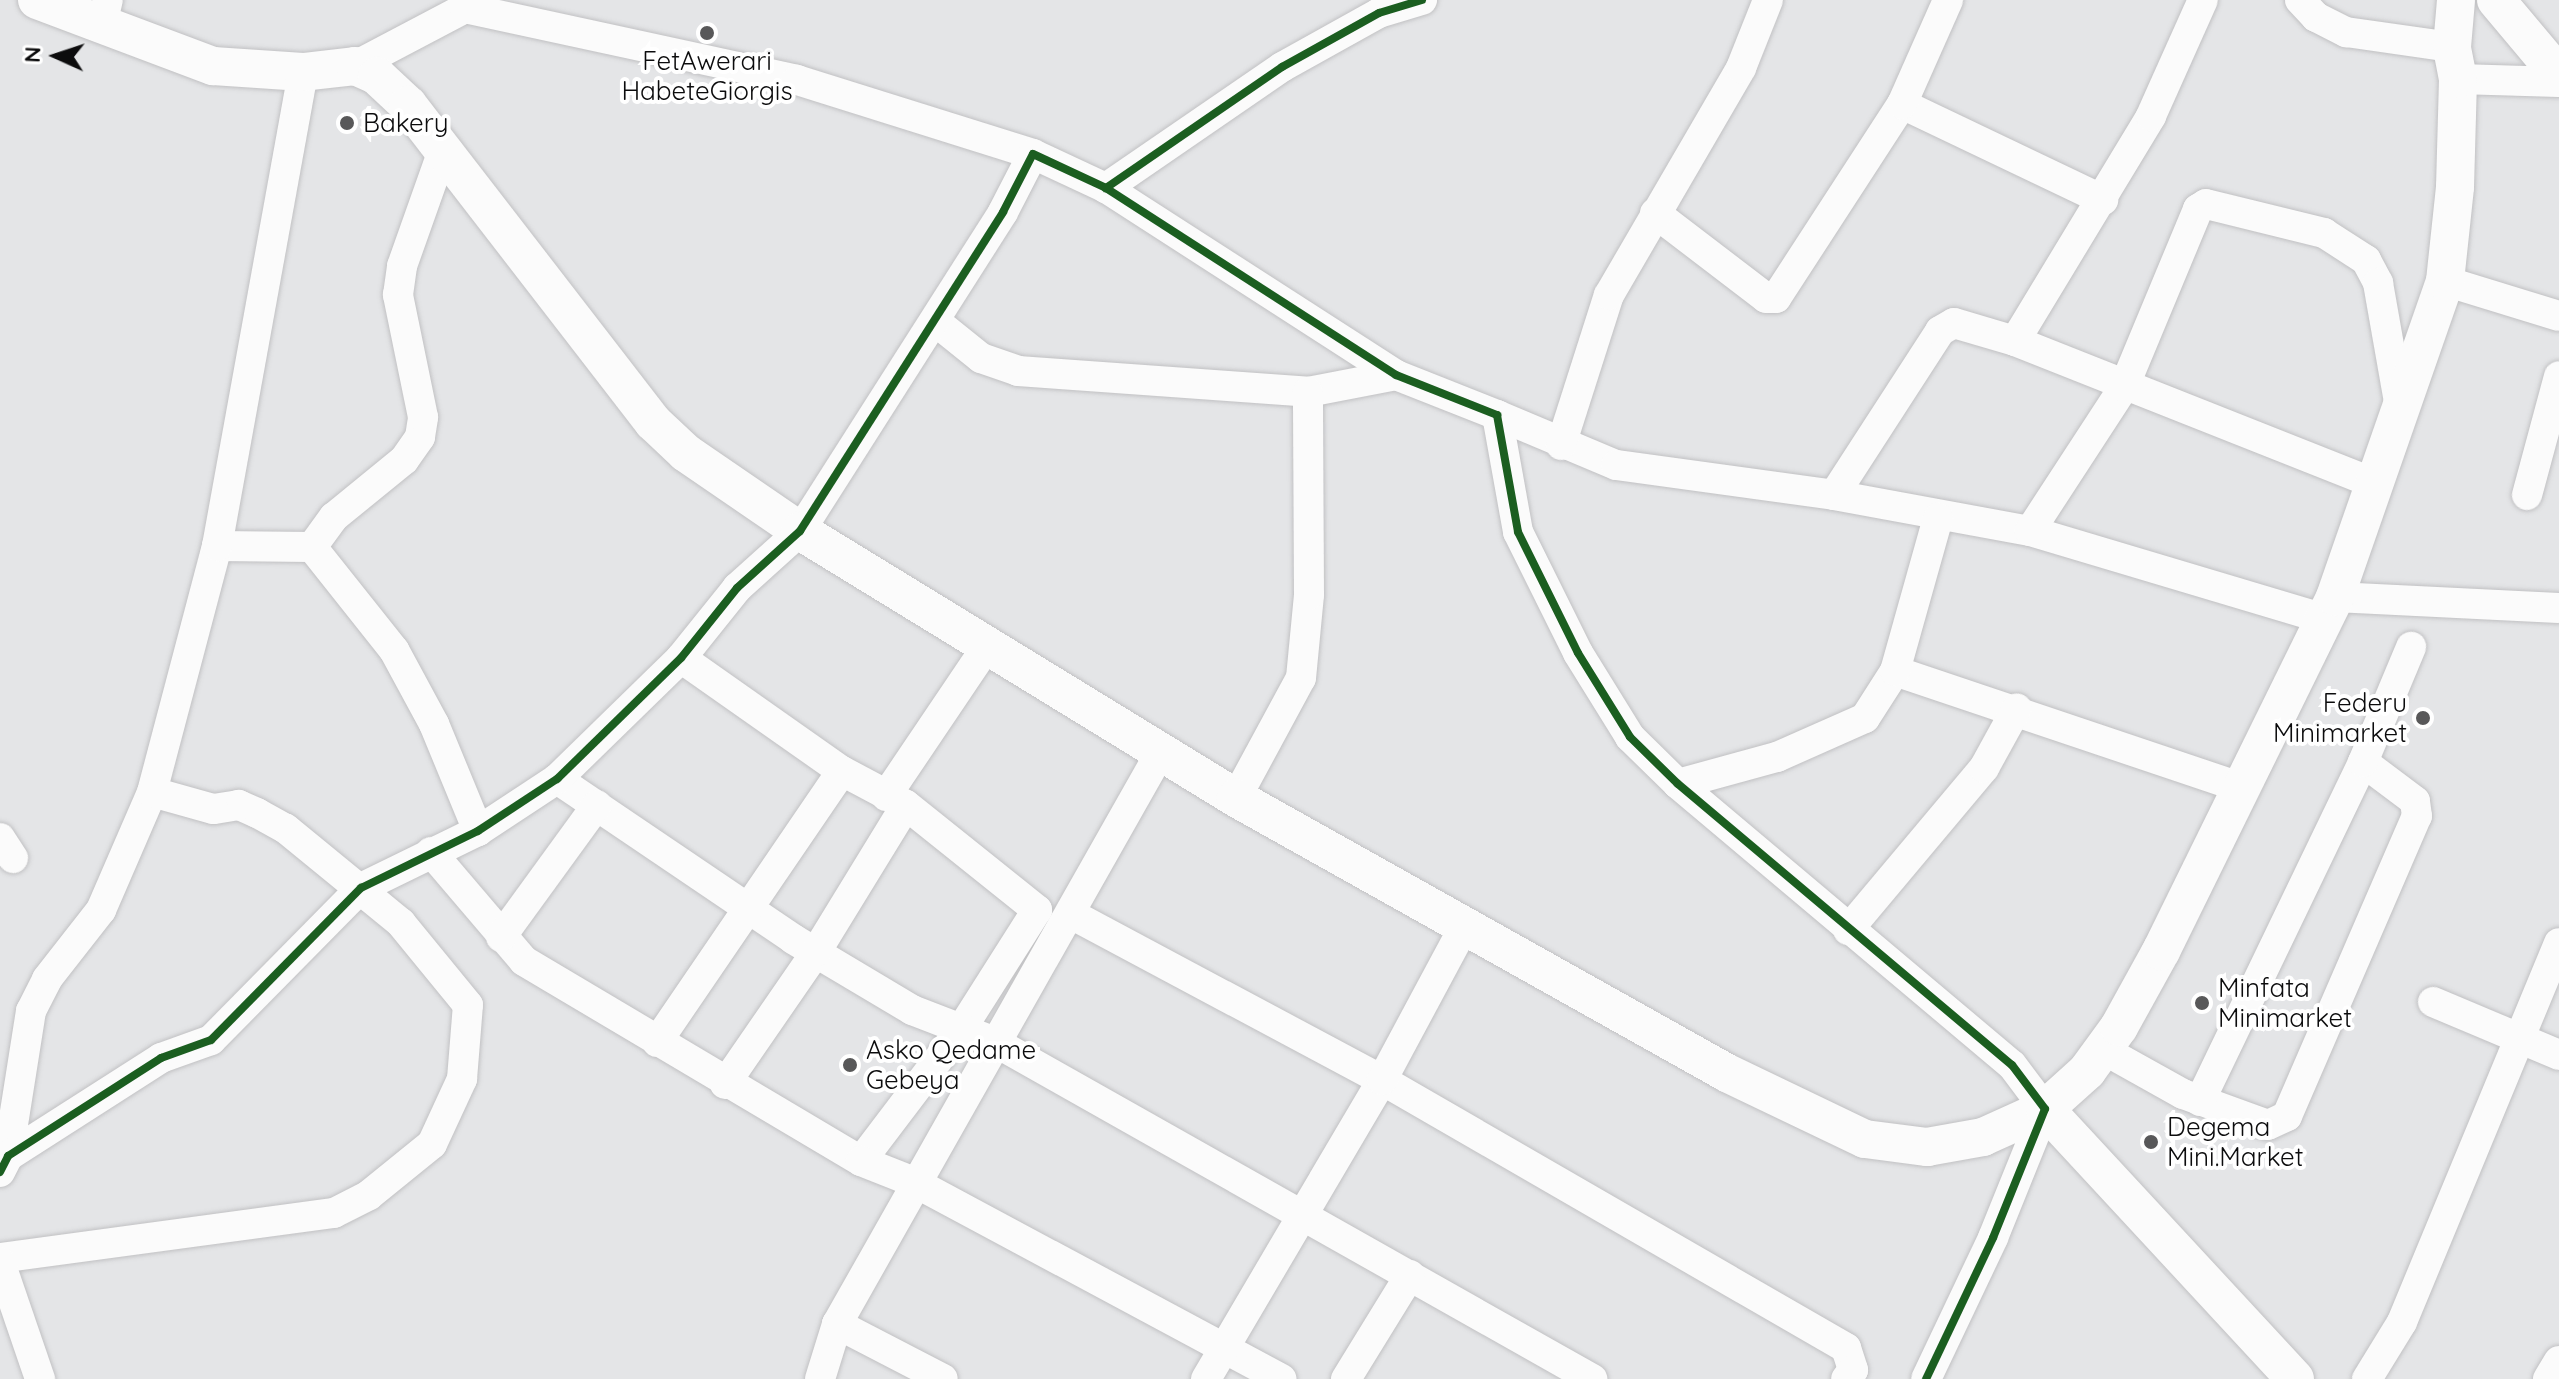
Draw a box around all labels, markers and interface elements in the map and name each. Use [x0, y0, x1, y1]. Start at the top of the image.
north arrow [16, 16, 96, 96]
marker: FetAwerari HabeteGiorgis [698, 24, 716, 42]
place label: FetAwerari HabeteGiorgis [621, 45, 793, 106]
text: N [18, 46, 46, 64]
place label: Bakery [363, 107, 448, 139]
marker: Bakery [338, 114, 356, 132]
place label: Federu Minimarket [2273, 687, 2407, 748]
marker: Federu Minimarket [2414, 709, 2432, 727]
place label: Minfata Minimarket [2218, 972, 2352, 1034]
marker: Minfata Minimarket [2193, 994, 2211, 1012]
place label: Asko Qedame Gebeya [866, 1034, 1036, 1096]
marker: Asko Qedame Gebeya [841, 1056, 859, 1074]
place label: Degema Mini.Market [2167, 1111, 2303, 1172]
marker: Degema Mini.Market [2142, 1133, 2160, 1151]

